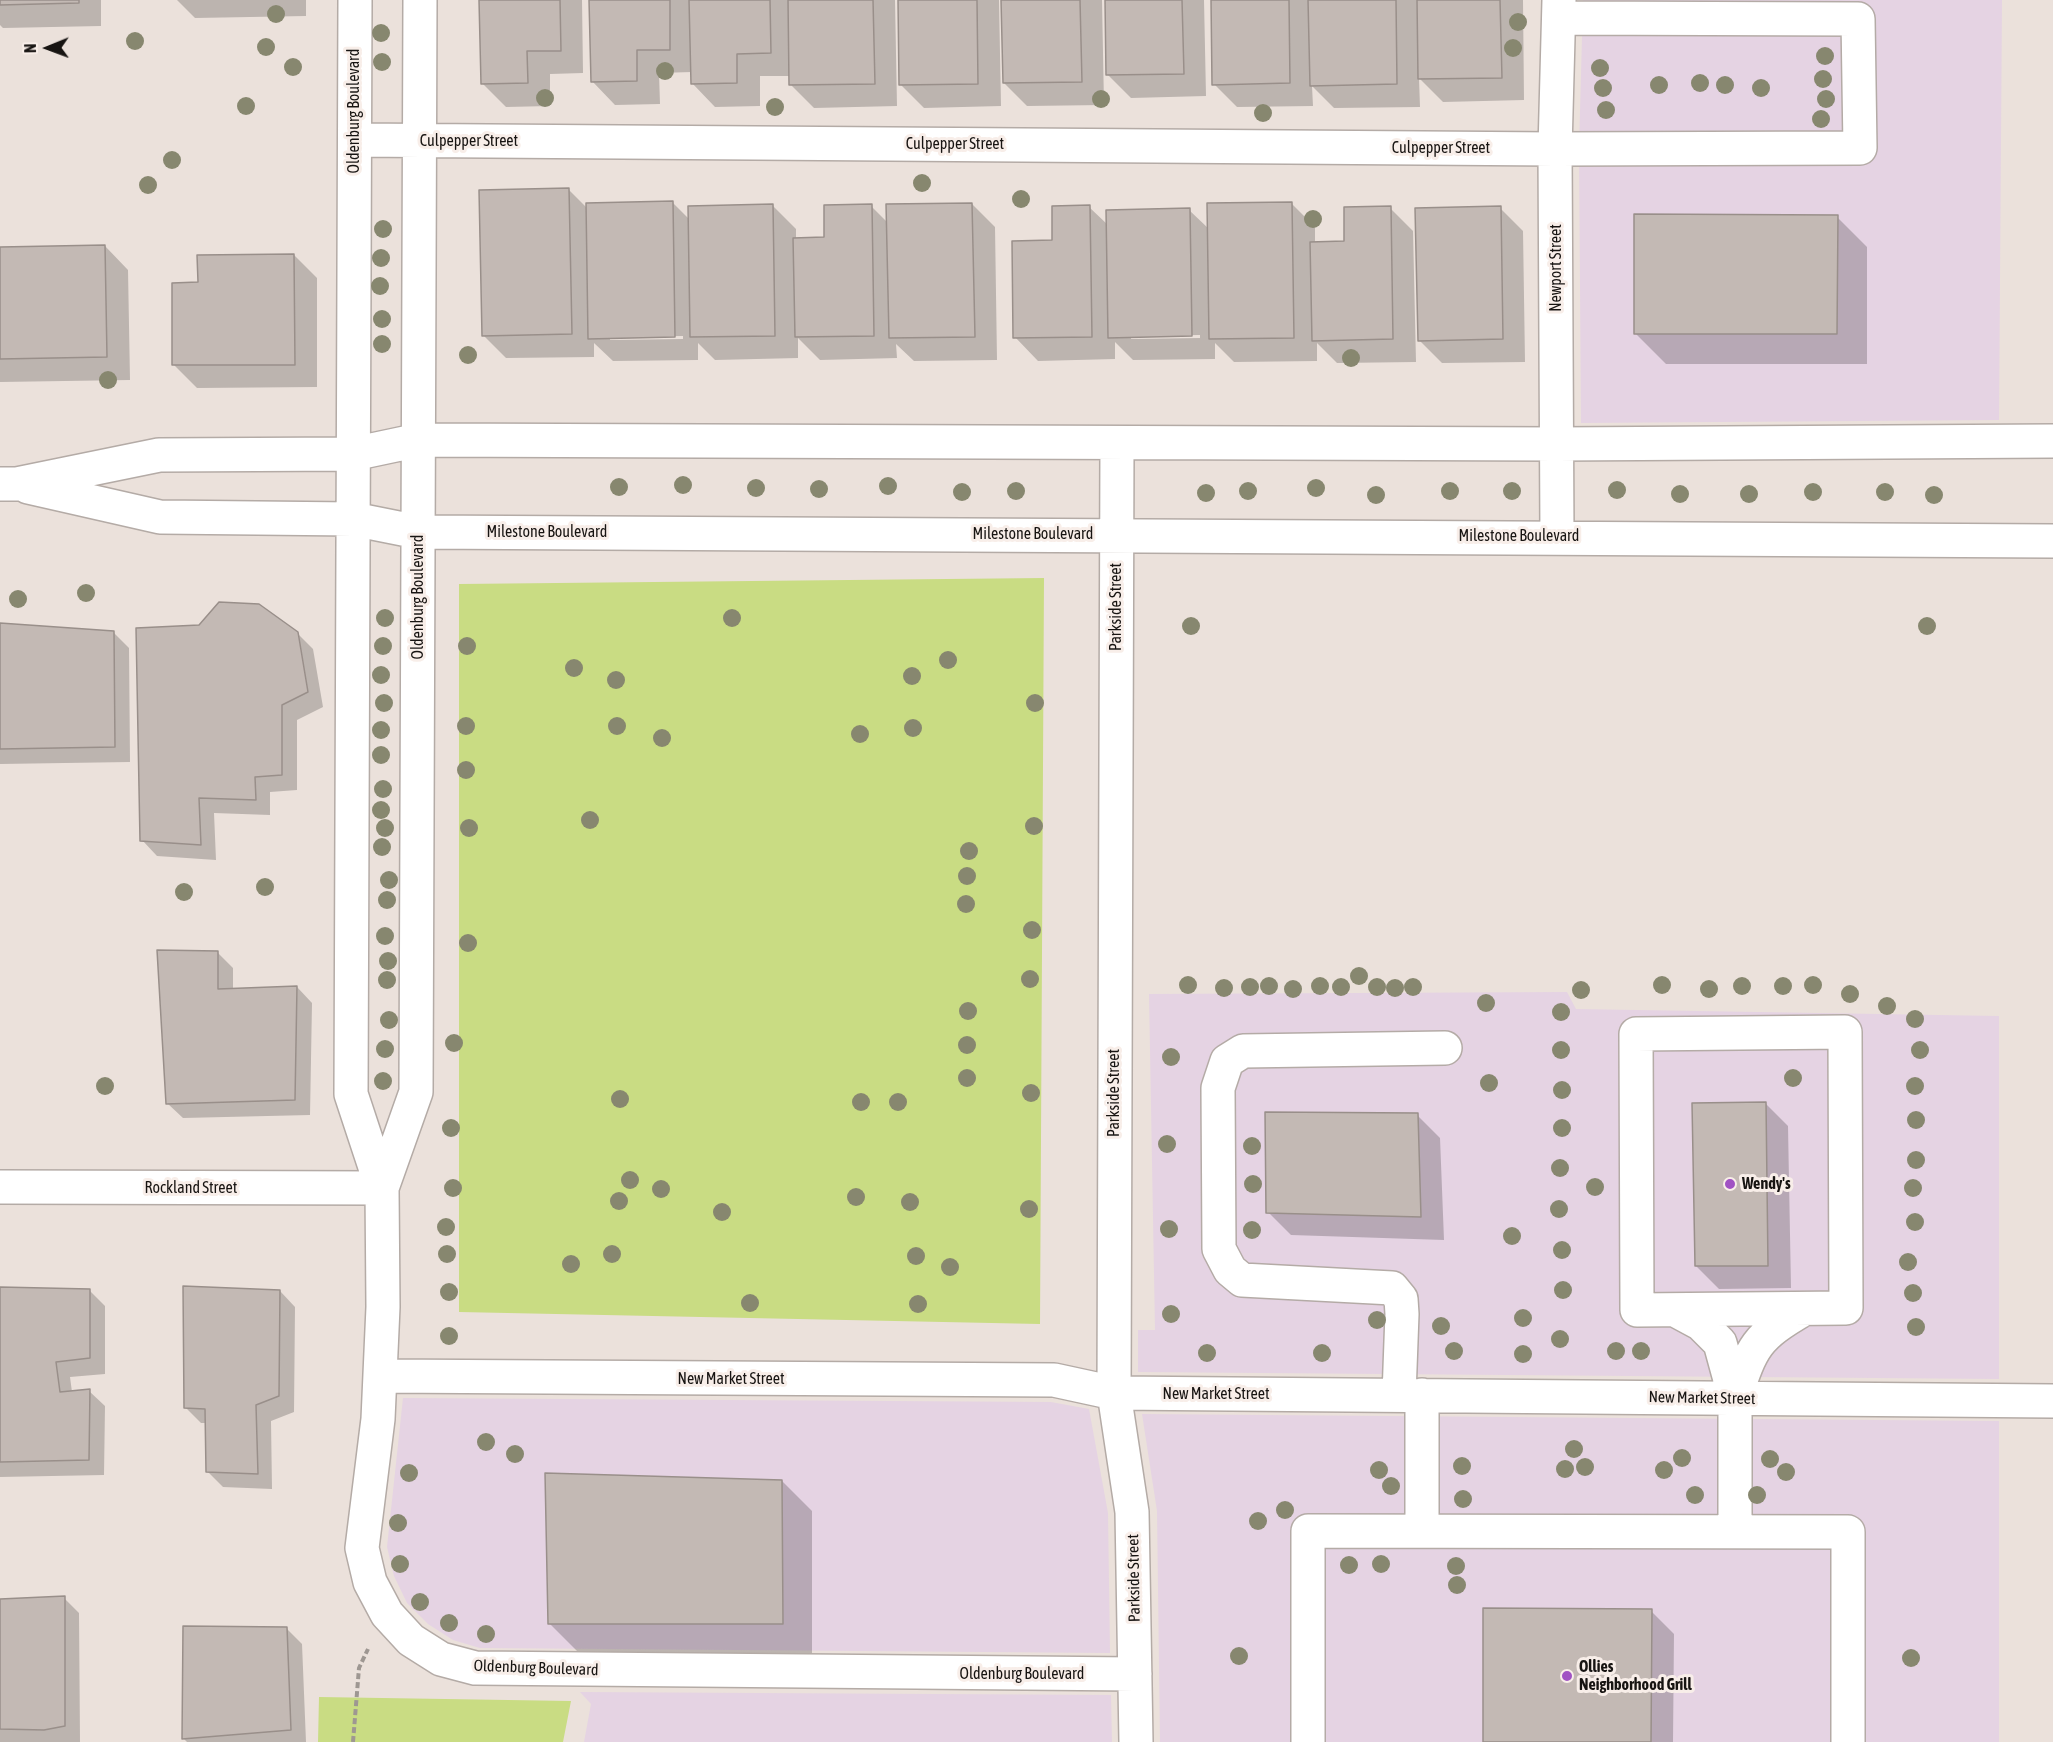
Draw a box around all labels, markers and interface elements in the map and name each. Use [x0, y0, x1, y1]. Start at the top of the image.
north arrow [18, 18, 78, 78]
text: N [21, 43, 39, 53]
street label: Oldenburg Boulevard [344, 49, 364, 173]
street label: Culpepper Street [420, 131, 518, 151]
street label: Culpepper Street [906, 134, 1004, 154]
street label: Culpepper Street [1392, 138, 1490, 158]
street label: Newport Street [1546, 224, 1566, 312]
street label: Milestone Boulevard [487, 522, 607, 542]
street label: Milestone Boulevard [973, 524, 1093, 544]
street label: Milestone Boulevard [1459, 526, 1579, 546]
street label: Oldenburg Boulevard [408, 535, 428, 659]
street label: Parkside Street [1106, 563, 1126, 651]
street label: Parkside Street [1104, 1049, 1124, 1137]
place label: Wendy's [1742, 1174, 1791, 1194]
marker: Wendy's [1723, 1177, 1737, 1191]
street label: Rockland Street [145, 1178, 237, 1198]
street label: New Market Street [677, 1369, 785, 1389]
street label: New Market Street [1162, 1384, 1270, 1404]
street label: New Market Street [1648, 1387, 1756, 1409]
street label: Parkside Street [1124, 1534, 1144, 1622]
street label: Oldenburg Boulevard [473, 1656, 599, 1680]
place label: Ollies Neighborhood Grill [1579, 1657, 1692, 1695]
street label: Oldenburg Boulevard [960, 1664, 1084, 1684]
marker: Ollies Neighborhood Grill [1560, 1669, 1574, 1683]

